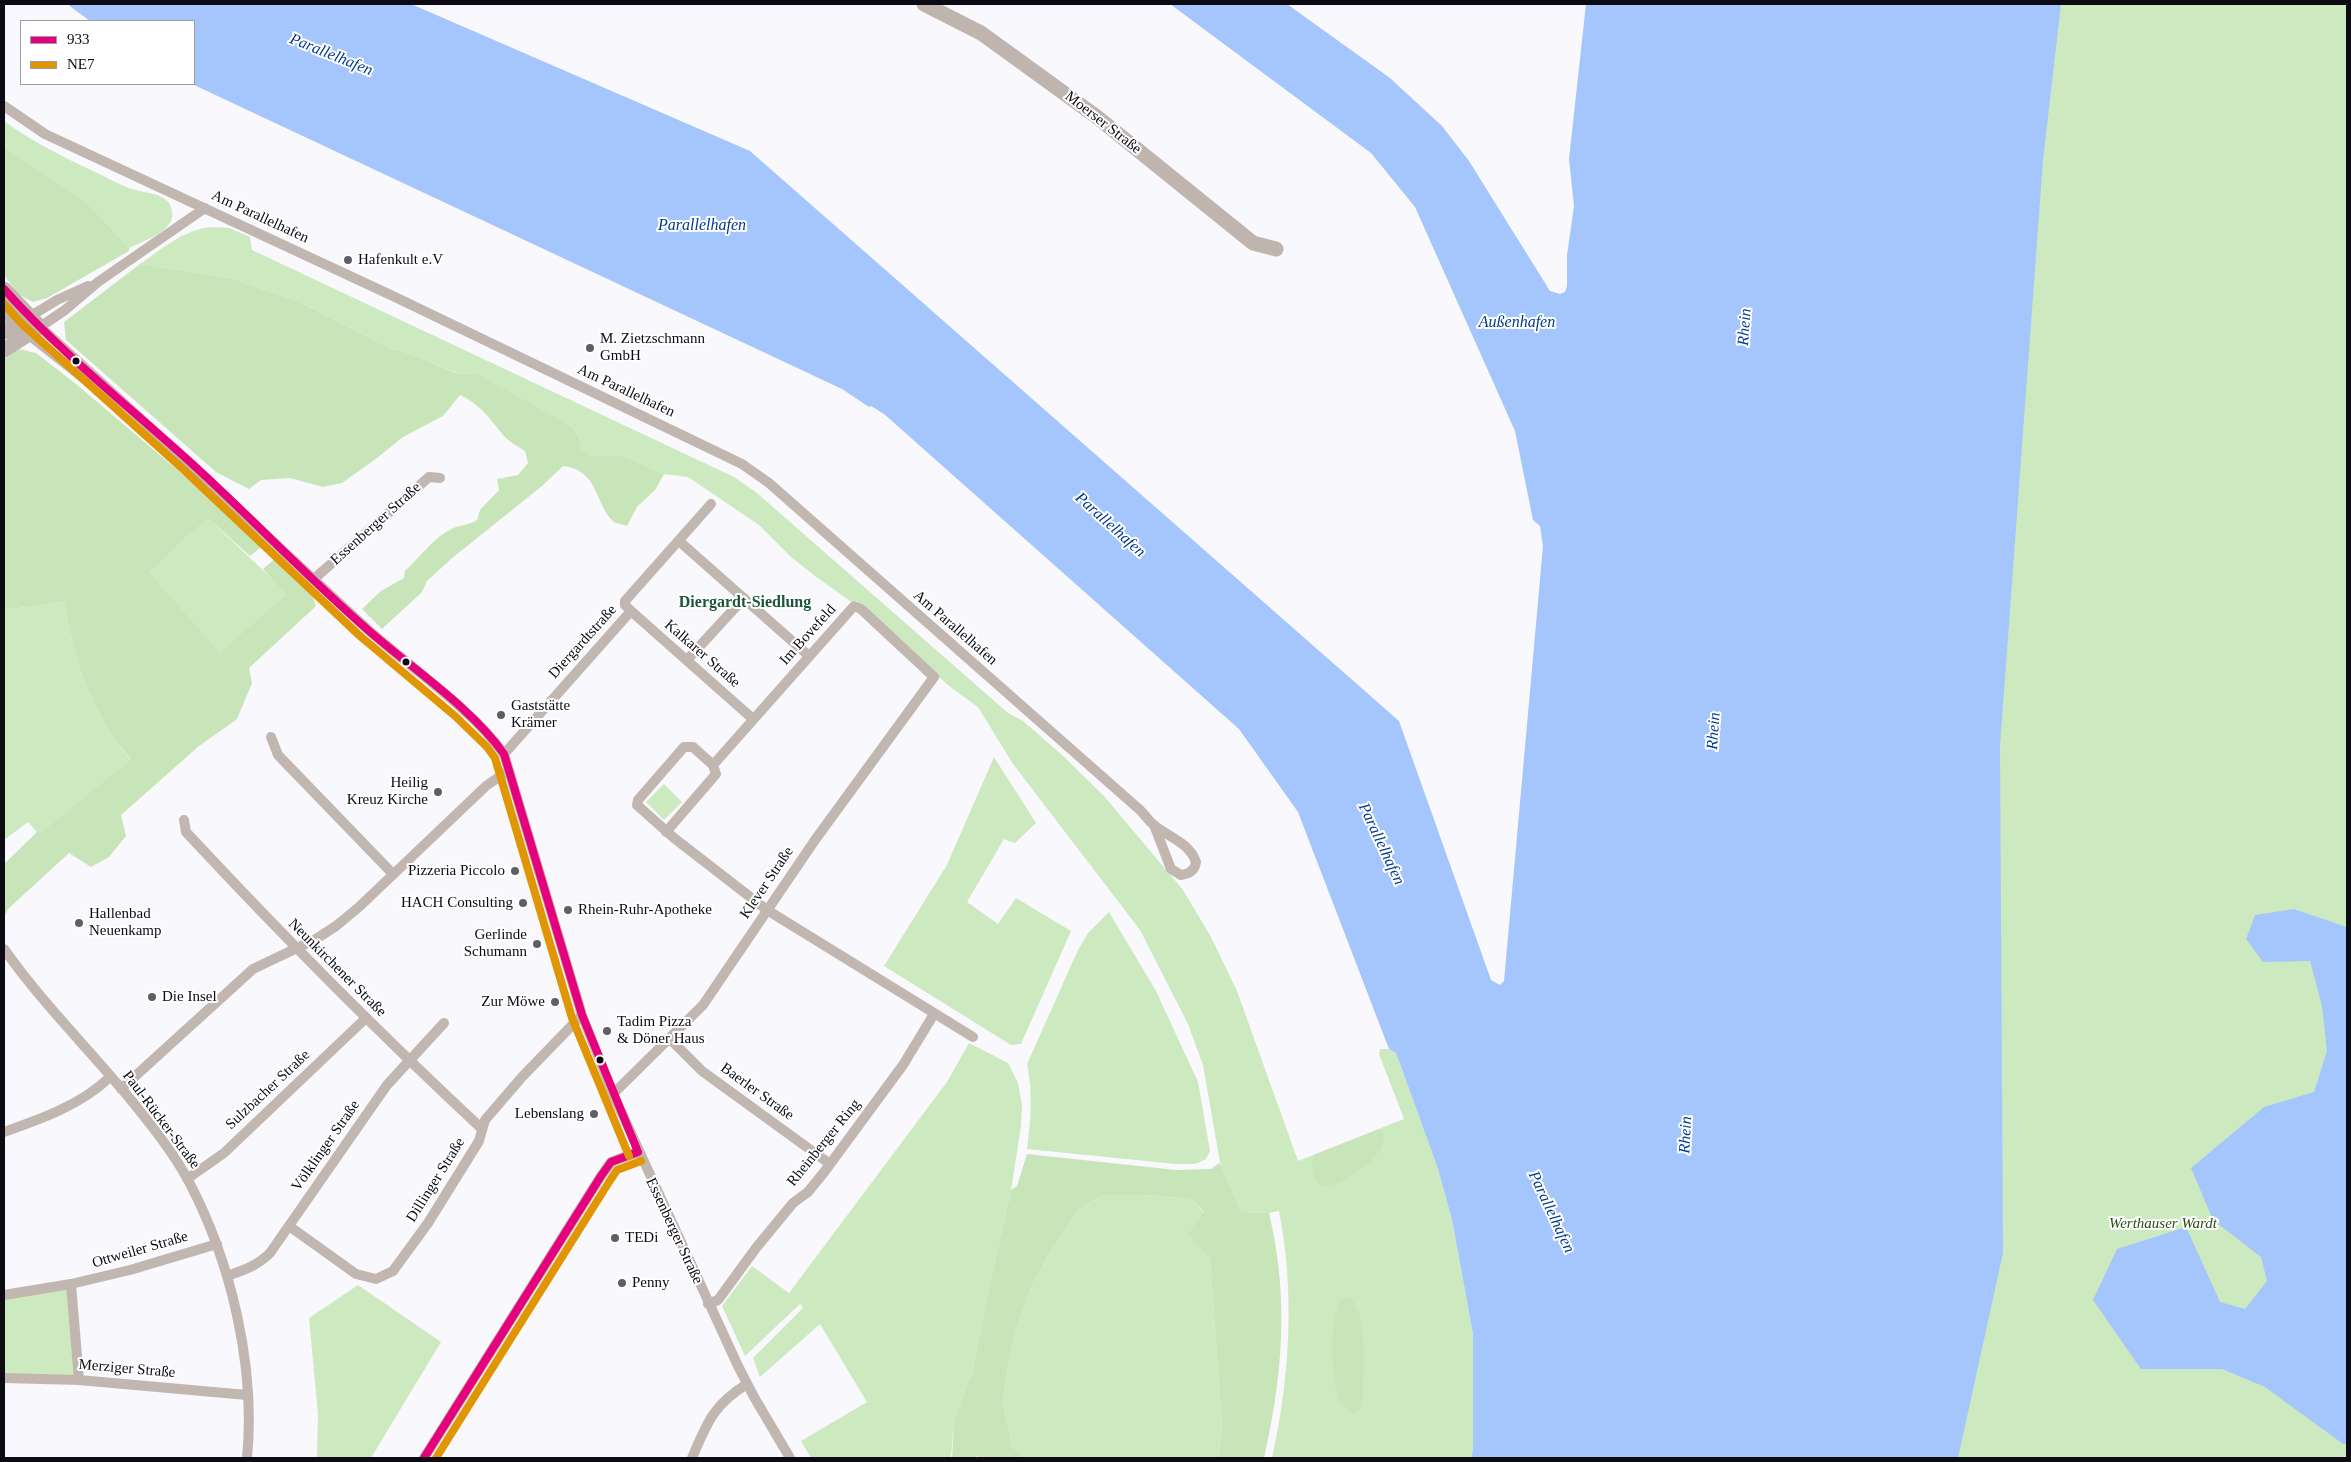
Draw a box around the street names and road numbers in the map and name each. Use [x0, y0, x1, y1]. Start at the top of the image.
street label: Moerser Straße [1061, 88, 1145, 158]
street label: Am Parallelhafen [208, 187, 312, 247]
street label: Am Parallelhafen [574, 361, 678, 421]
street label: Essenberger Straße [327, 479, 425, 569]
street label: Am Parallelhafen [909, 587, 1001, 669]
street label: Diergardtstraße [545, 601, 621, 683]
street label: Im Bovefeld [776, 601, 840, 669]
street label: Kalkarer Straße [660, 616, 744, 692]
street label: Klever Straße [736, 844, 798, 922]
street label: Neunkirchener Straße [284, 915, 390, 1021]
street label: Sulzbacher Straße [222, 1046, 314, 1134]
street label: Baerler Straße [717, 1059, 797, 1125]
street label: Paul-Rücker-Straße [118, 1067, 204, 1173]
street label: Rheinberger Ring [783, 1096, 865, 1190]
street label: Völklinger Straße [288, 1097, 364, 1195]
street label: Dillinger Straße [403, 1134, 469, 1226]
street label: Essenberger Straße [642, 1175, 706, 1287]
street label: Ottweiler Straße [90, 1228, 190, 1272]
street label: Merziger Straße [78, 1356, 176, 1382]

